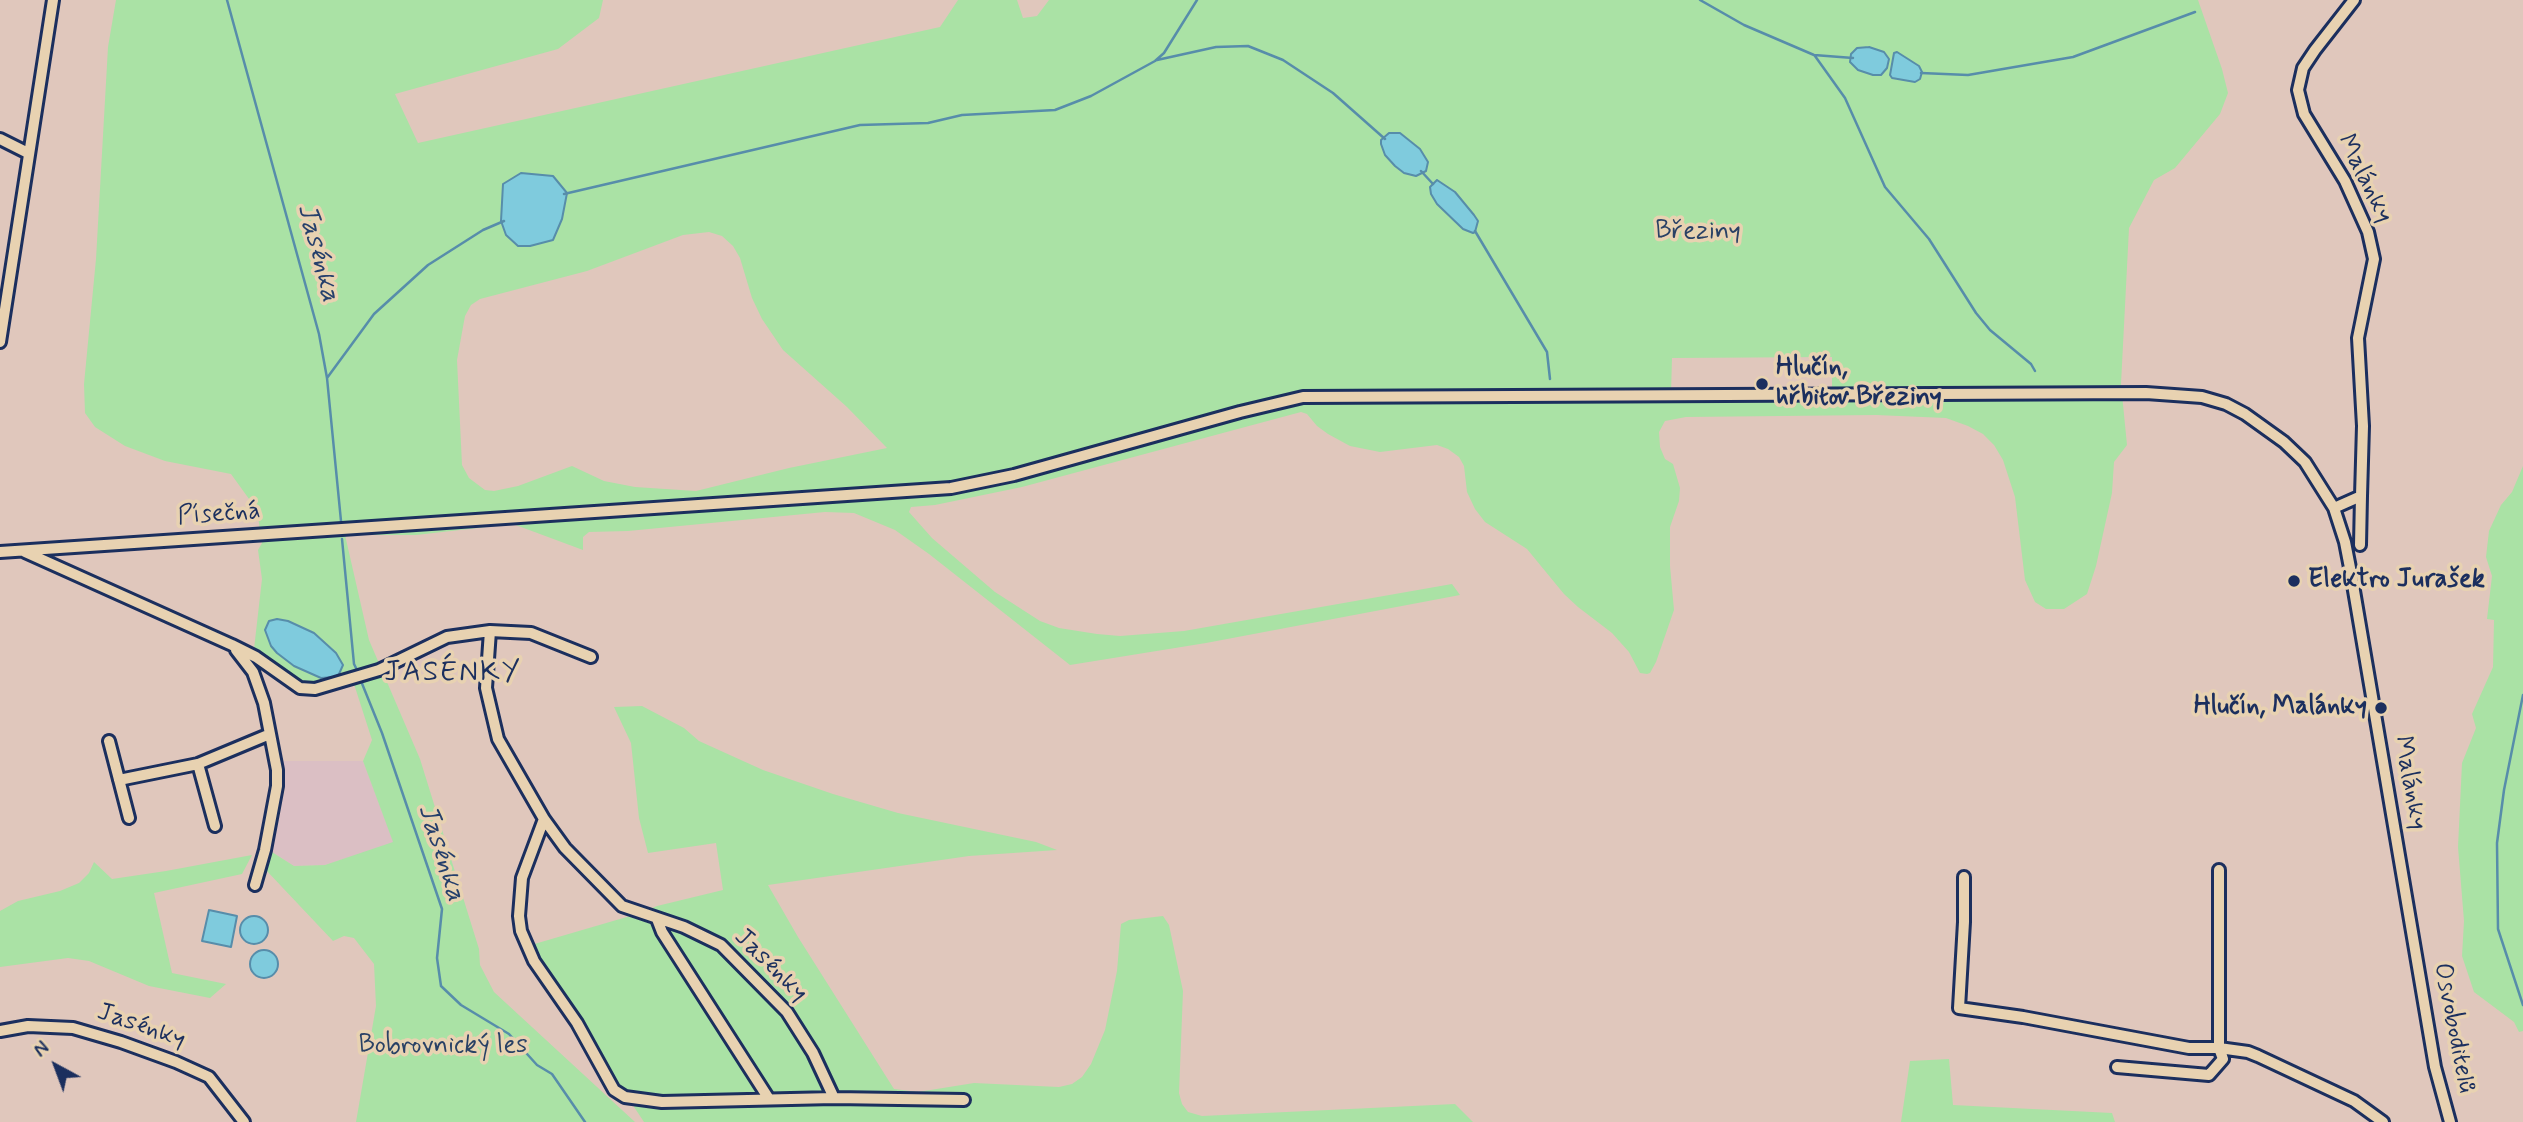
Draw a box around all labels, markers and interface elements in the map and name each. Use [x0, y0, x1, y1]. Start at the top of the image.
street label: Malánky [2329, 130, 2399, 228]
water label: Jasénka [288, 200, 346, 306]
park label: Březiny [1655, 217, 1741, 249]
place label: Hlučín, hřbitov Březiny [1776, 353, 1942, 414]
marker: Hlučín, hřbitov Březiny [1754, 376, 1770, 392]
street label: Písečná [177, 497, 261, 533]
place label: Elektro Jurašek [2308, 565, 2485, 597]
marker: Elektro Jurašek [2286, 573, 2302, 589]
district label: JASÉNKY [387, 657, 519, 691]
place label: Hlučín, Malánky [2194, 692, 2367, 724]
marker: Hlučín, Malánky [2373, 700, 2389, 716]
street label: Malánky [2385, 734, 2433, 832]
water label: Jasénka [409, 800, 471, 906]
street label: Jasénky [727, 923, 813, 1009]
street label: Osvoboditelů [2425, 960, 2481, 1096]
street label: Jasénky [93, 997, 189, 1057]
north arrow [21, 1031, 91, 1101]
park label: Bobrovnický les [358, 1031, 528, 1063]
text: N [29, 1036, 55, 1063]

